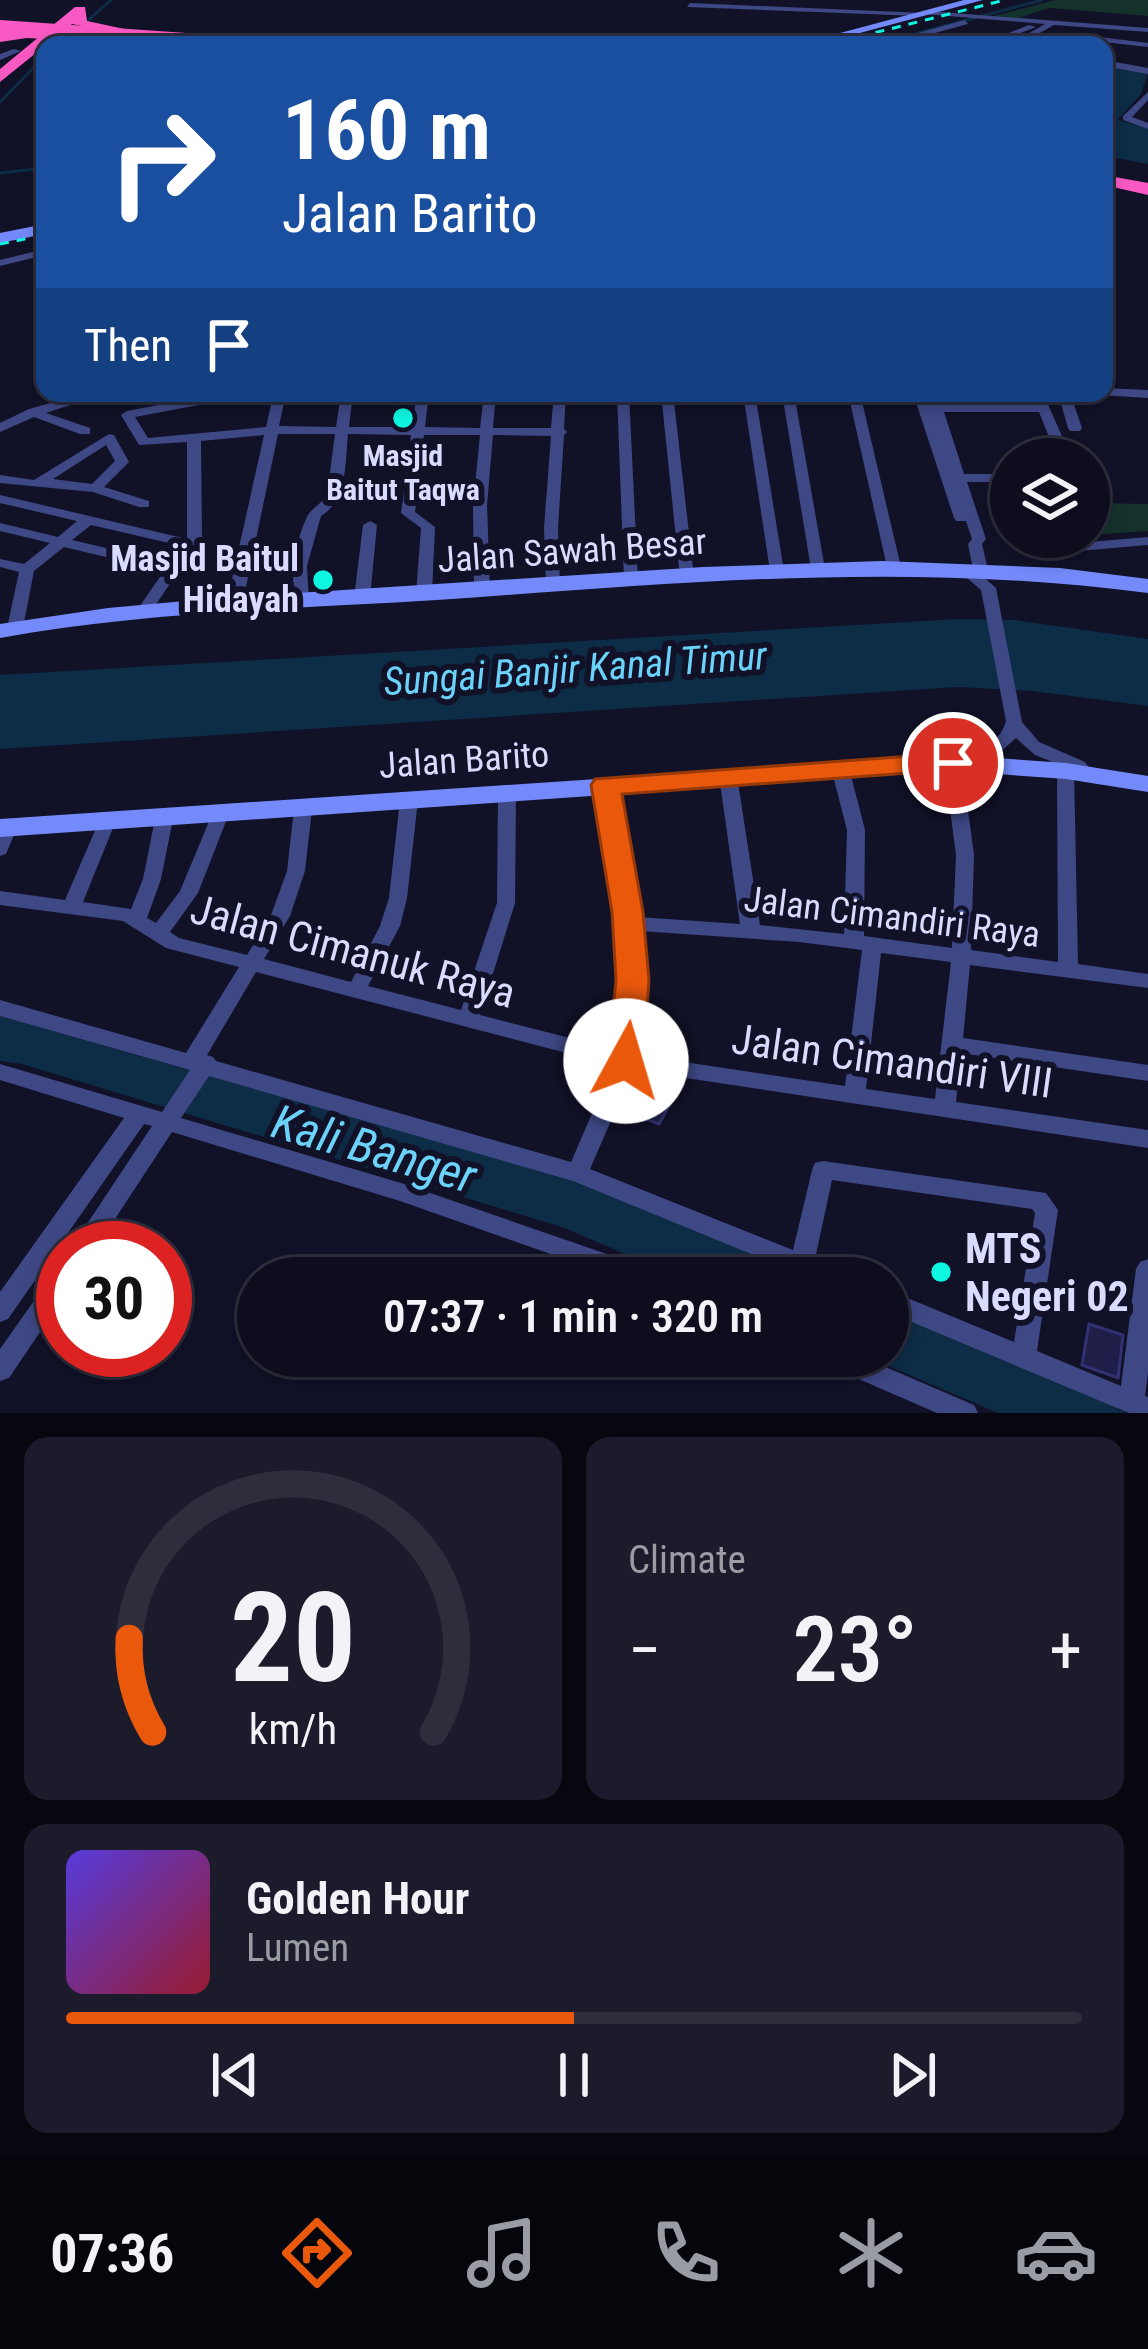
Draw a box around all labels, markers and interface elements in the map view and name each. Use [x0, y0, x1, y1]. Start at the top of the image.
text: 160 m [282, 81, 491, 180]
icon: right [84, 84, 240, 240]
text: Jalan Barito [282, 182, 538, 245]
icon: arrive [196, 312, 262, 378]
text: Then [84, 319, 172, 372]
marker: Masjid Baitut Taqwa [390, 405, 416, 431]
place label: Masjid Baitut Taqwa [326, 438, 480, 507]
map controls [990, 438, 1110, 558]
button: layers [990, 438, 1110, 558]
street label: Jalan Sawah Besar [436, 521, 708, 581]
place label: Masjid Baitul Hidayah [110, 538, 299, 621]
marker: Masjid Baitul Hidayah [310, 567, 336, 593]
water label: Sungai Banjir Kanal Timur [382, 633, 770, 705]
pin [902, 712, 1004, 814]
icon: arrive [920, 730, 986, 796]
street label: Jalan Barito [378, 733, 550, 787]
street label: Jalan Cimandiri Raya [742, 878, 1042, 956]
street label: Jalan Cimanuk Raya [185, 884, 521, 1018]
position arrow [563, 998, 689, 1124]
street label: Jalan Cimandiri VIII [729, 1014, 1055, 1108]
water label: Kali Banger [266, 1093, 484, 1206]
speed limit sign: 30 [36, 1221, 192, 1377]
place label: MTS Negeri 02 [965, 1224, 1129, 1321]
marker: MTS Negeri 02 [928, 1259, 954, 1285]
text: 07:37 · 1 min · 320 m [383, 1290, 763, 1343]
text: Climate [628, 1537, 746, 1583]
text: 20 [230, 1565, 356, 1711]
text: 23° [792, 1598, 918, 1703]
text: − [628, 1612, 661, 1689]
text: + [1049, 1612, 1082, 1689]
text: km/h [249, 1703, 337, 1753]
text: Golden Hour [246, 1872, 469, 1925]
text: Lumen [246, 1925, 349, 1971]
icon: previous [202, 2042, 268, 2108]
icon: pause [541, 2042, 607, 2108]
icon: next [880, 2042, 946, 2108]
icon: directions [275, 2211, 359, 2295]
icon: music [460, 2211, 544, 2295]
icon: phone [644, 2211, 728, 2295]
icon: climate [829, 2211, 913, 2295]
icon: car [1014, 2211, 1098, 2295]
text: 07:36 [50, 2222, 174, 2285]

